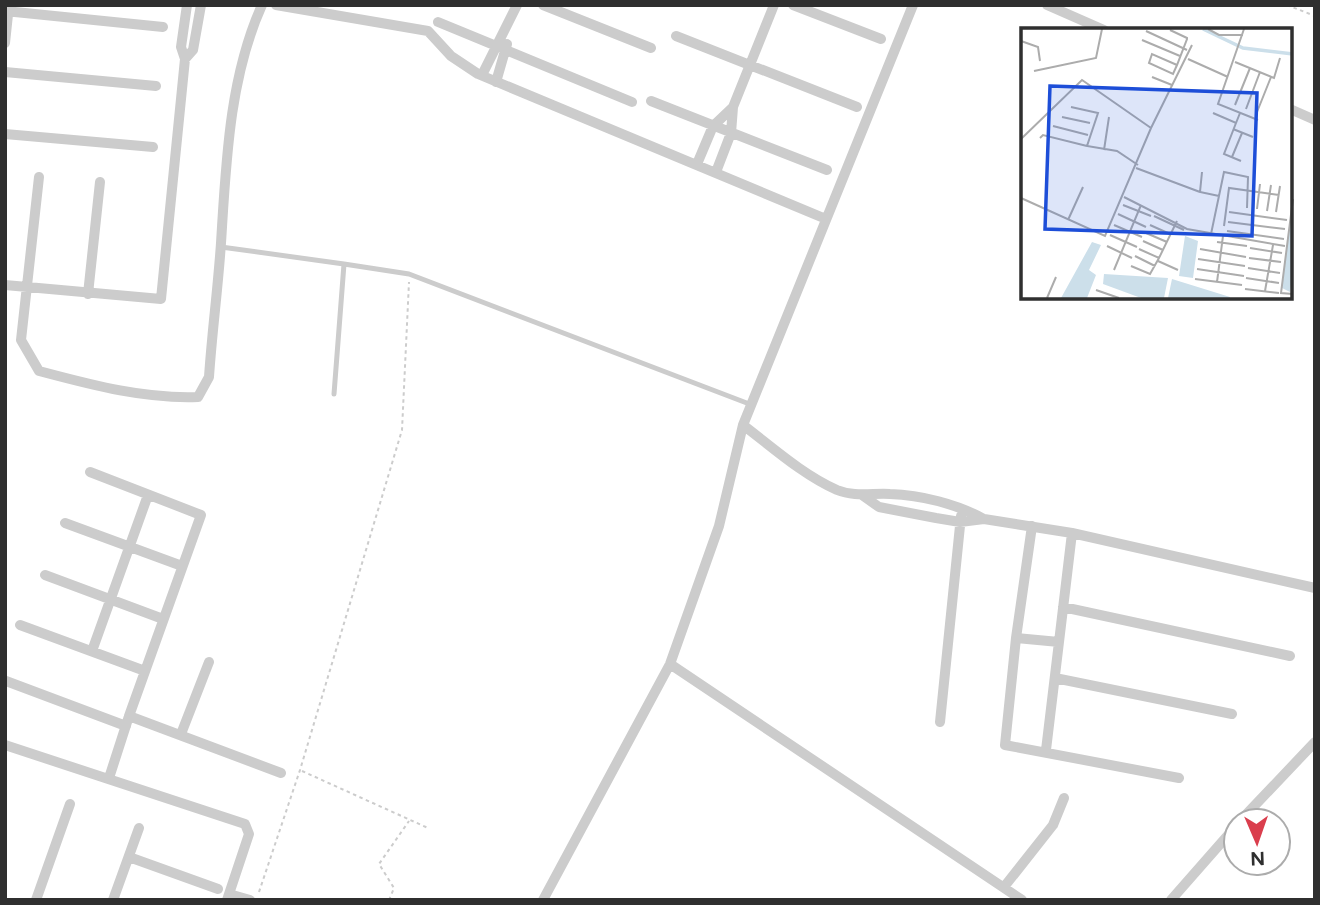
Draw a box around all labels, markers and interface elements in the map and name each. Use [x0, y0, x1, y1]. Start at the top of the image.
inset map [1021, 28, 1292, 299]
north arrow [1222, 807, 1292, 877]
text: N [1250, 847, 1265, 870]

